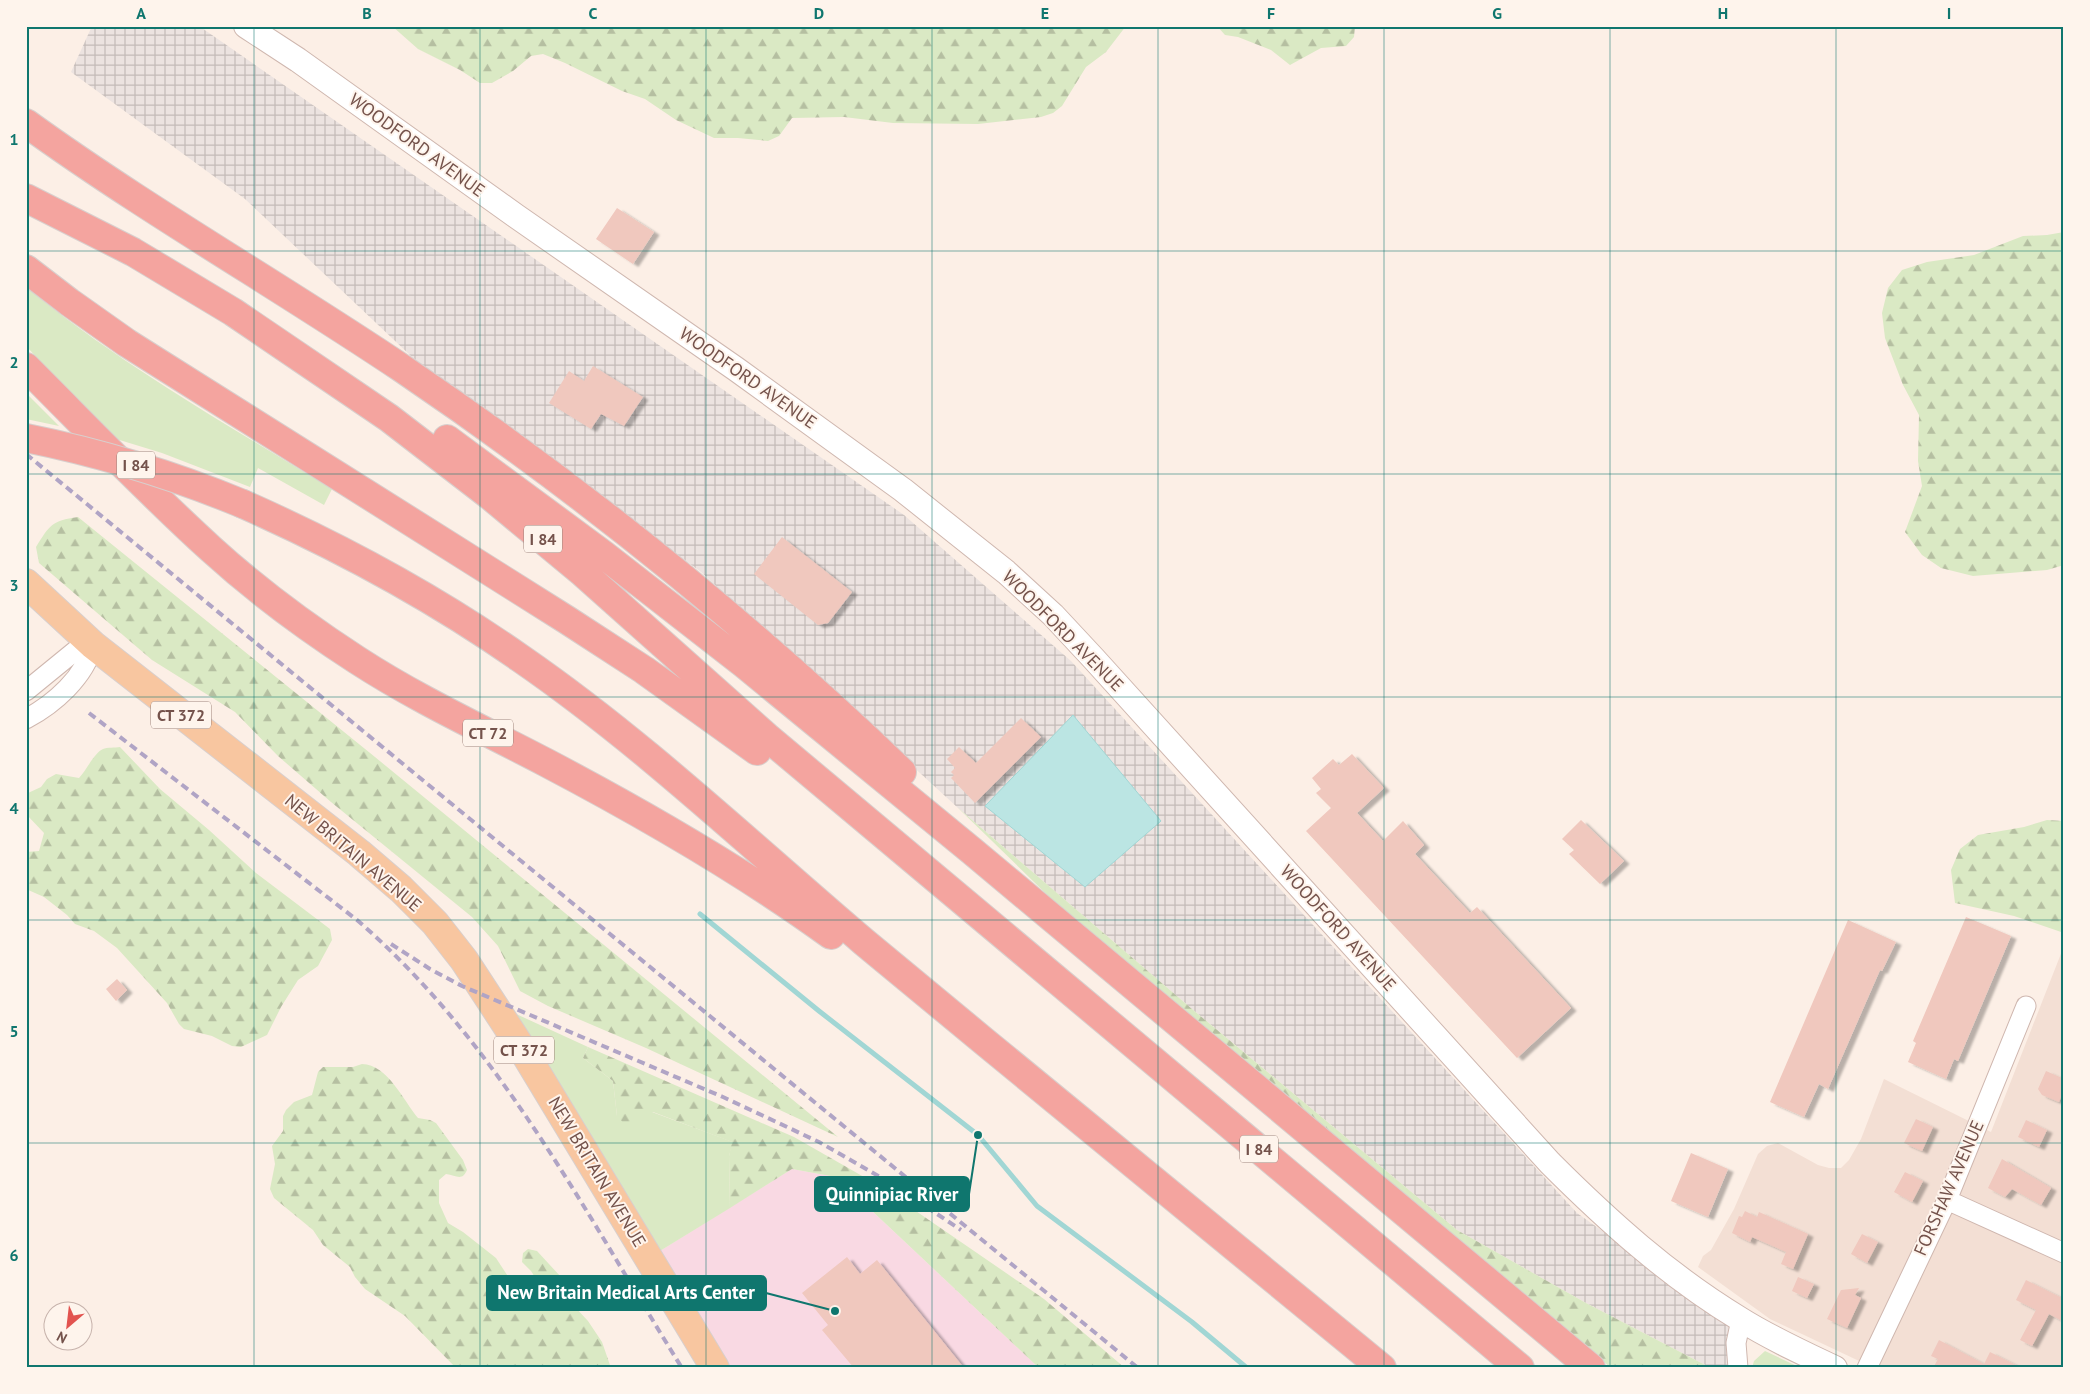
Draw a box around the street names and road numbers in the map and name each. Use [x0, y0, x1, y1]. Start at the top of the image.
street label: WOODFORD AVENUE [345, 88, 490, 202]
street label: WOODFORD AVENUE [675, 322, 821, 434]
road number: I 84 [117, 452, 155, 478]
road number: I 84 [524, 526, 562, 552]
street label: WOODFORD AVENUE [998, 565, 1129, 696]
road number: CT 372 [151, 702, 211, 728]
road number: CT 72 [463, 720, 513, 746]
street label: NEW BRITAIN AVENUE [280, 789, 426, 917]
street label: WOODFORD AVENUE [1276, 860, 1401, 996]
road number: CT 372 [494, 1036, 554, 1064]
street label: NEW BRITAIN AVENUE [543, 1092, 651, 1251]
street label: FORSHAW AVENUE [1908, 1117, 1989, 1259]
road number: I 84 [1240, 1136, 1278, 1162]

